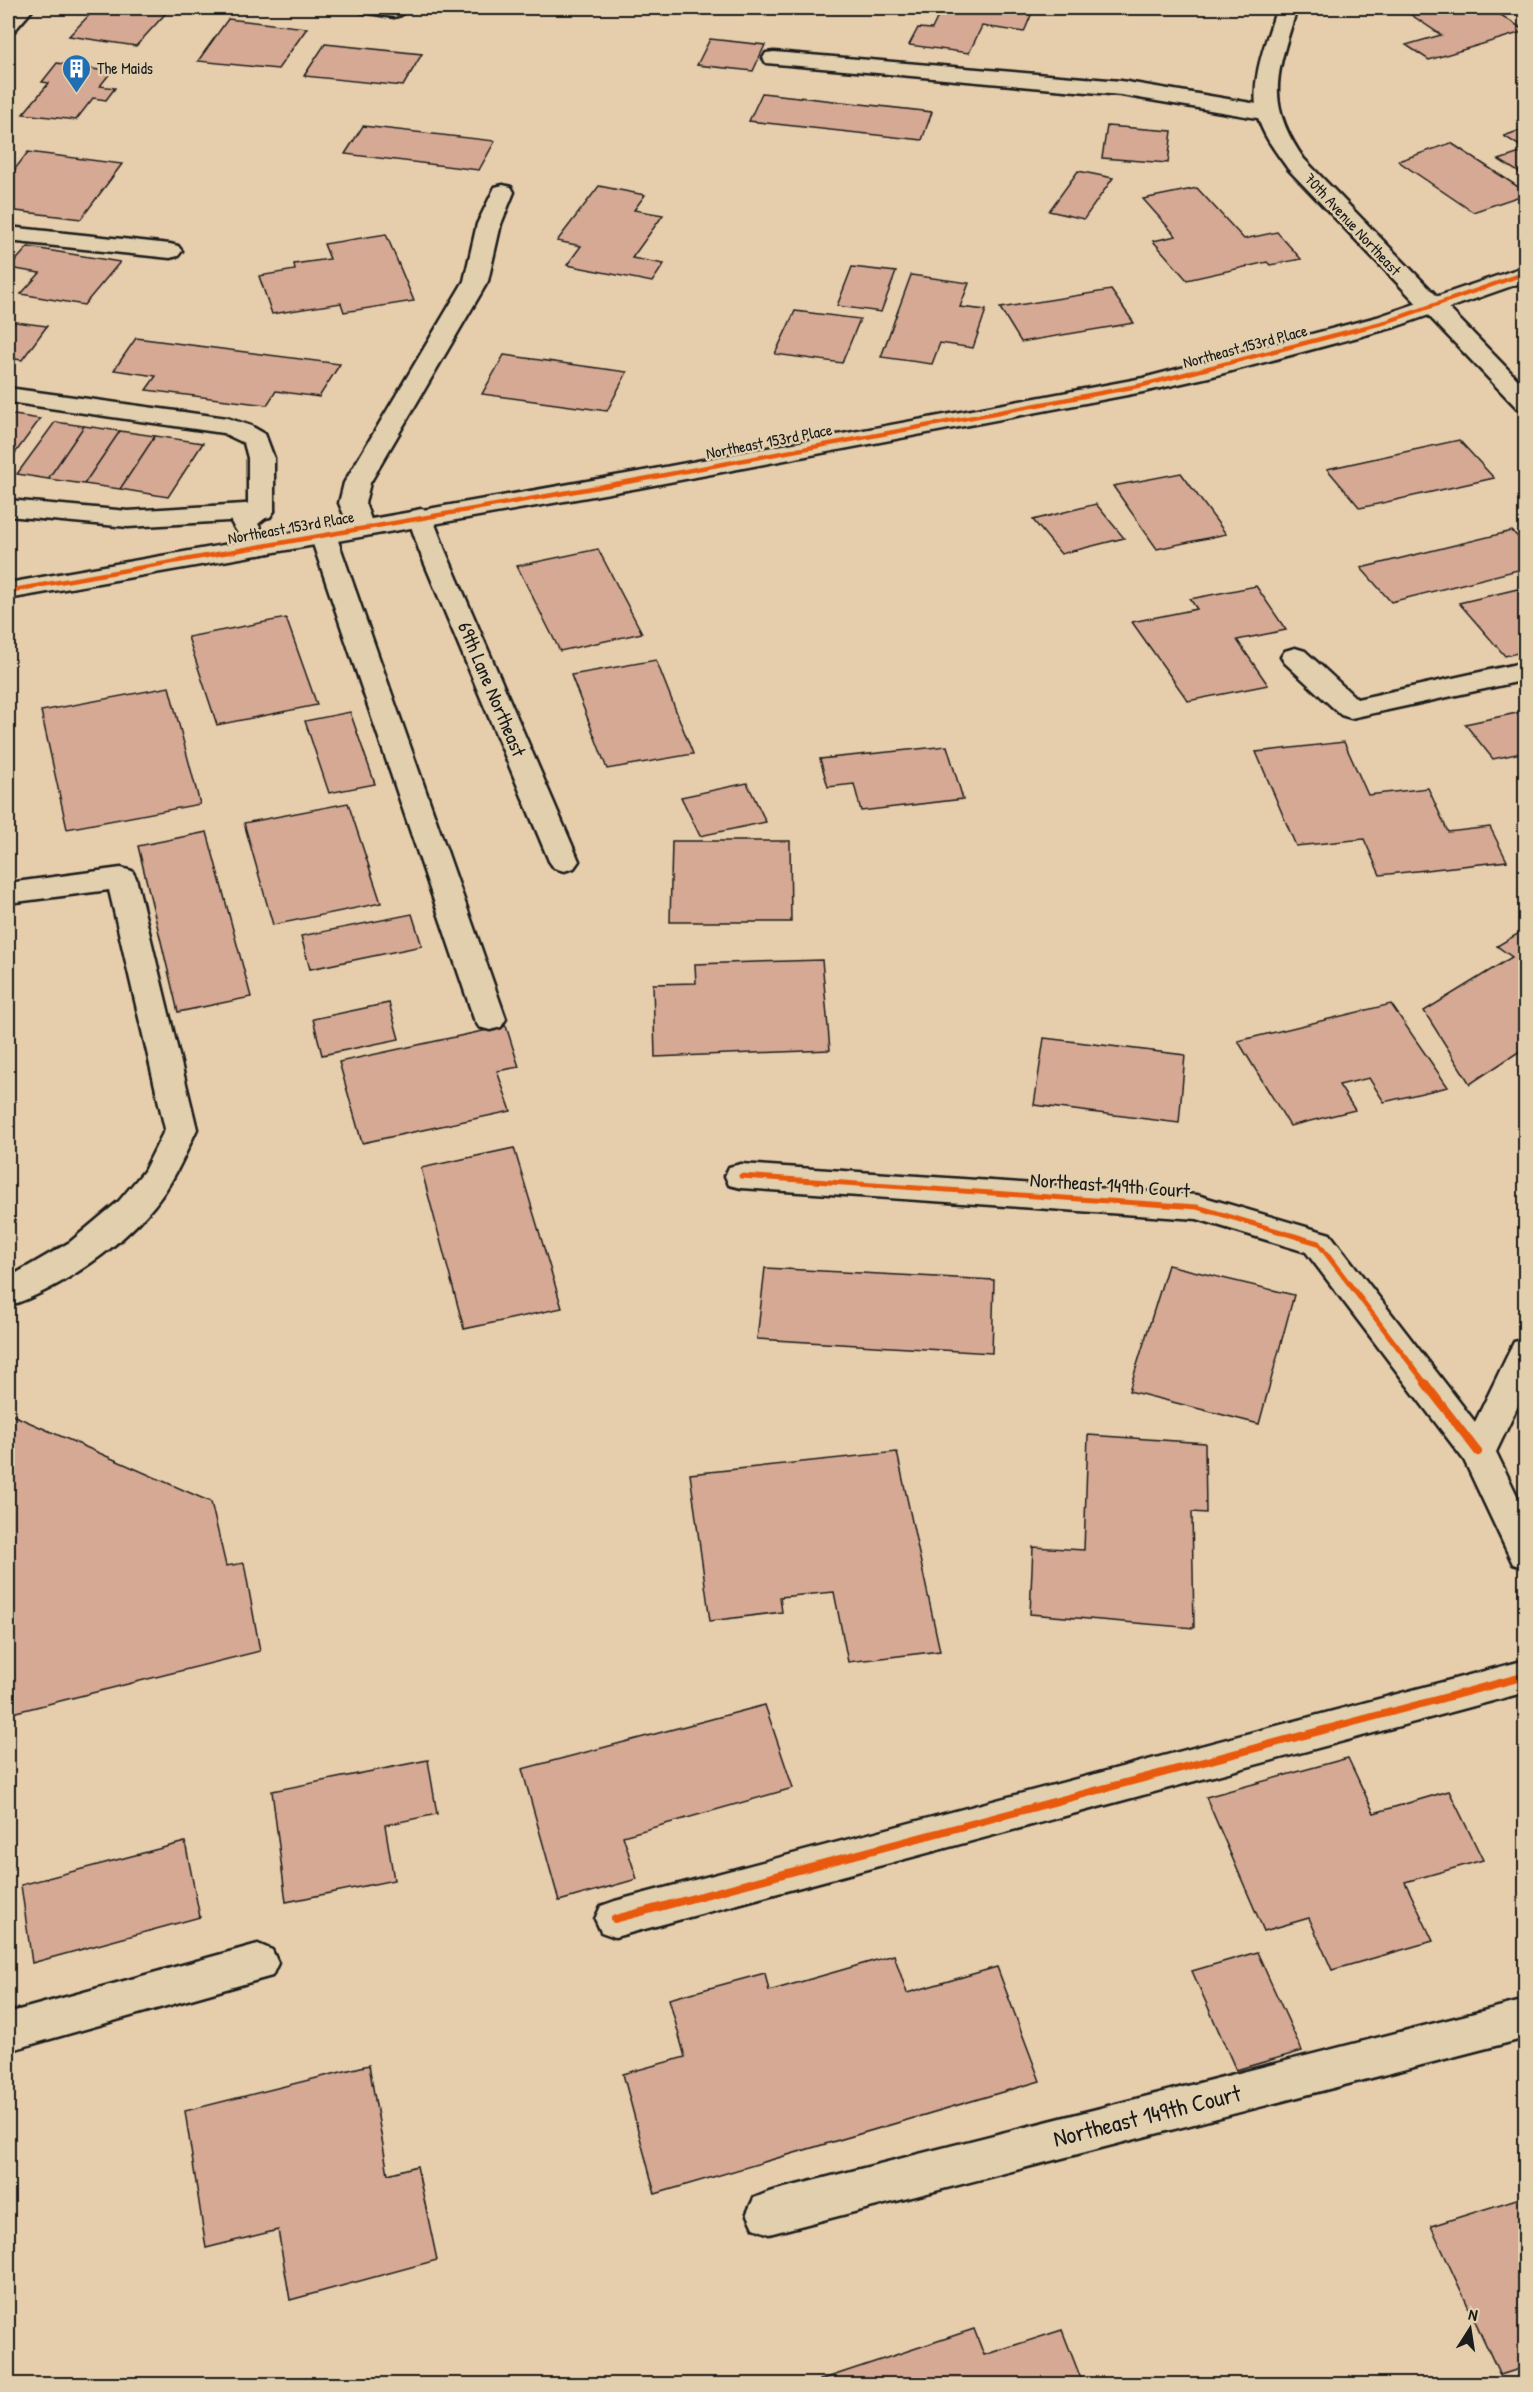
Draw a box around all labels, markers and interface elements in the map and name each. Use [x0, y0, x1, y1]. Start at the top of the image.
building icon: The Maids [60, 52, 92, 94]
place label: The Maids [97, 57, 153, 79]
street label: 70th Avenue Northeast [1300, 168, 1407, 280]
street label: Northeast 153rd Place [1180, 319, 1310, 373]
street label: Northeast 153rd Place [704, 418, 835, 464]
street label: Northeast 153rd Place [226, 505, 357, 549]
street label: 69th Lane Northeast [452, 617, 533, 761]
street label: Northeast 149th Court [1029, 1165, 1192, 1204]
street label: Northeast 149th Court [1050, 2076, 1245, 2154]
north arrow [1440, 2299, 1500, 2359]
text: N [1467, 2303, 1480, 2326]

